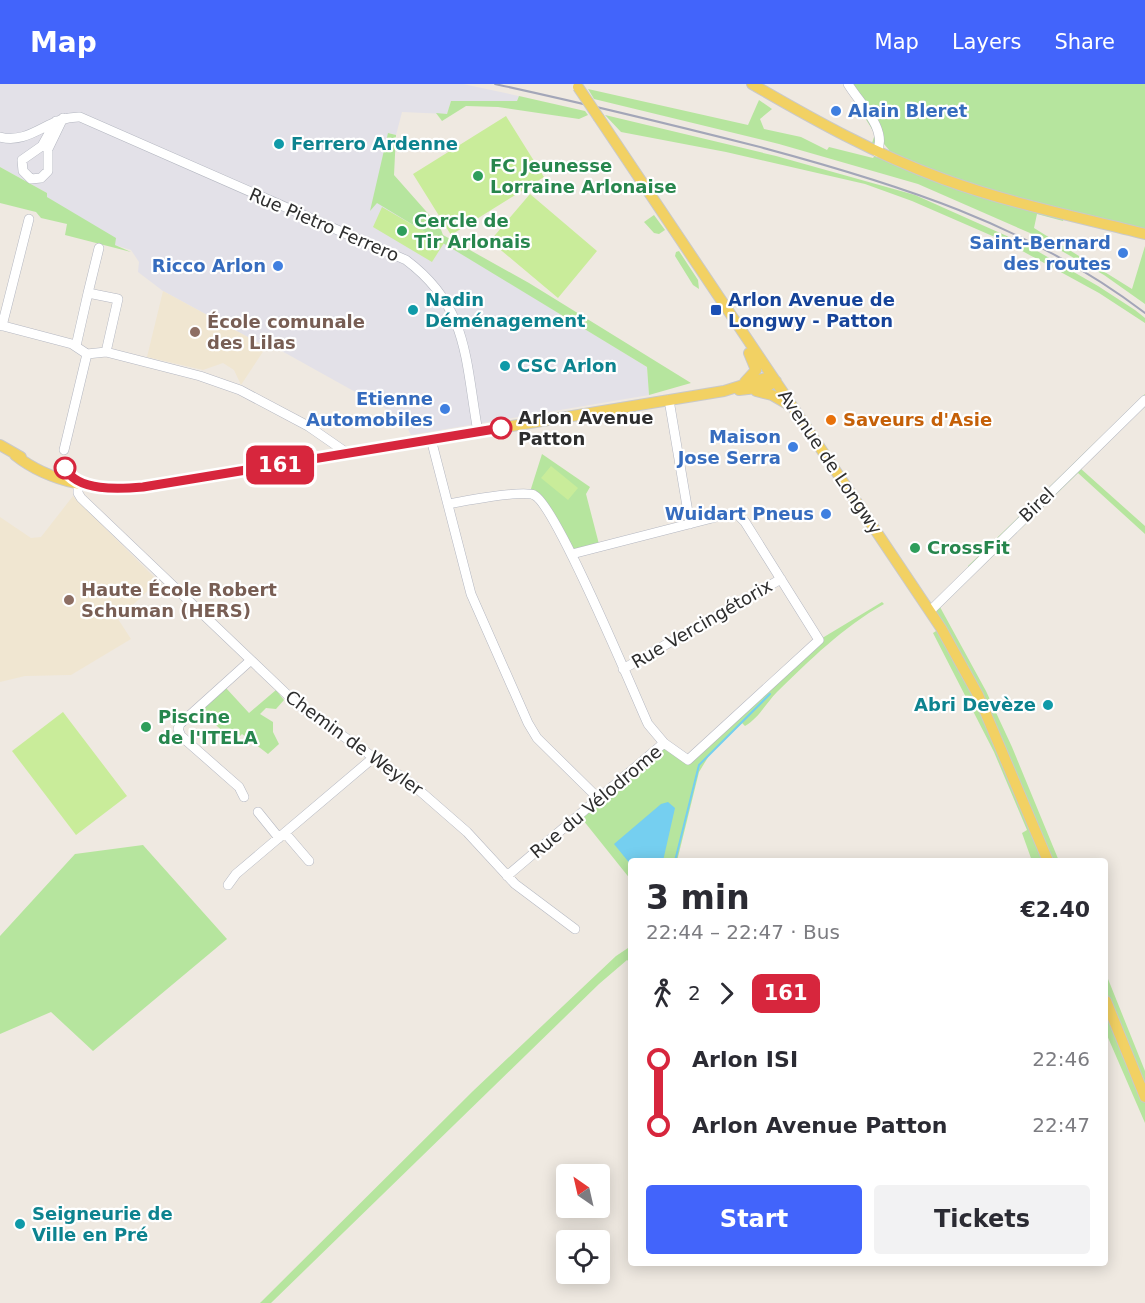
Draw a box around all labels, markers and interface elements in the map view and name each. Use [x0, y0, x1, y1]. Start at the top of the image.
text: Map [30, 26, 97, 59]
text: Map [875, 30, 919, 54]
text: Layers [952, 30, 1021, 54]
text: Share [1054, 30, 1115, 54]
place label: Alain Bleret [848, 100, 968, 121]
marker: Alain Bleret [829, 104, 843, 118]
place label: Ferrero Ardenne [291, 133, 458, 154]
marker: Ferrero Ardenne [272, 137, 286, 151]
place label: FC Jeunesse Lorraine Arlonaise [490, 155, 677, 197]
marker: FC Jeunesse Lorraine Arlonaise [471, 169, 485, 183]
street label: Rue Pietro Ferrero [246, 183, 402, 266]
place label: Cercle de Tir Arlonais [414, 210, 531, 252]
marker: Cercle de Tir Arlonais [395, 224, 409, 238]
place label: Saint-Bernard des routes [969, 232, 1111, 274]
marker: Saint-Bernard des routes [1116, 246, 1130, 260]
place label: Ricco Arlon [152, 255, 266, 276]
marker: Ricco Arlon [271, 259, 285, 273]
place label: Nadin Déménagement [425, 289, 586, 331]
place label: Arlon Avenue de Longwy - Patton [728, 289, 895, 331]
marker: Nadin Déménagement [406, 303, 420, 317]
marker: Arlon Avenue de Longwy - Patton [709, 303, 723, 317]
place label: École comunale des Lilas [207, 311, 365, 353]
marker: École comunale des Lilas [188, 325, 202, 339]
place label: CSC Arlon [517, 355, 617, 376]
marker: CSC Arlon [498, 359, 512, 373]
street label: Avenue de Longwy [774, 385, 887, 538]
place label: Etienne Automobiles [306, 388, 433, 430]
marker: Etienne Automobiles [438, 402, 452, 416]
place label: Arlon Avenue Patton [518, 407, 654, 449]
place label: Saveurs d'Asie [843, 409, 992, 430]
marker: Saveurs d'Asie [824, 413, 838, 427]
marker: Arlon Avenue Patton [490, 417, 512, 439]
place label: Maison Jose Serra [676, 426, 781, 468]
marker: Maison Jose Serra [786, 440, 800, 454]
line badge: 161 [246, 446, 314, 484]
text: 161 [258, 453, 302, 477]
unlabelled marker [54, 457, 76, 479]
street label: Birel [1015, 483, 1058, 526]
place label: Wuidart Pneus [665, 503, 814, 524]
marker: Wuidart Pneus [819, 507, 833, 521]
place label: CrossFit [927, 537, 1010, 558]
marker: CrossFit [908, 541, 922, 555]
street label: Rue Vercingétorix [628, 575, 776, 672]
place label: Haute École Robert Schuman (HERS) [81, 579, 277, 621]
marker: Haute École Robert Schuman (HERS) [62, 593, 76, 607]
street label: Chemin de Weyler [281, 686, 428, 800]
place label: Abri Devèze [914, 694, 1036, 715]
marker: Abri Devèze [1041, 698, 1055, 712]
place label: Piscine de l'ITELA [158, 706, 258, 748]
marker: Piscine de l'ITELA [139, 720, 153, 734]
street label: Rue du Vélodrome [526, 741, 665, 863]
text: 3 min [646, 878, 750, 917]
text: €2.40 [1020, 897, 1090, 922]
text: 22:44 – 22:47 · Bus [646, 920, 840, 944]
icon: walk [646, 977, 679, 1010]
icon: forward [710, 977, 743, 1010]
text: 2 [688, 981, 701, 1005]
text: 161 [764, 981, 808, 1005]
text: Arlon ISI [692, 1047, 798, 1072]
text: 22:46 [1032, 1047, 1090, 1071]
text: Arlon Avenue Patton [692, 1113, 947, 1138]
text: 22:47 [1032, 1113, 1090, 1137]
north arrow [556, 1164, 610, 1218]
map controls [556, 1164, 610, 1284]
button: Start [646, 1185, 862, 1254]
button: Tickets [874, 1185, 1090, 1254]
place label: Seigneurie de Ville en Pré [32, 1203, 173, 1245]
marker: Seigneurie de Ville en Pré [13, 1217, 27, 1231]
button: locate [556, 1230, 610, 1284]

